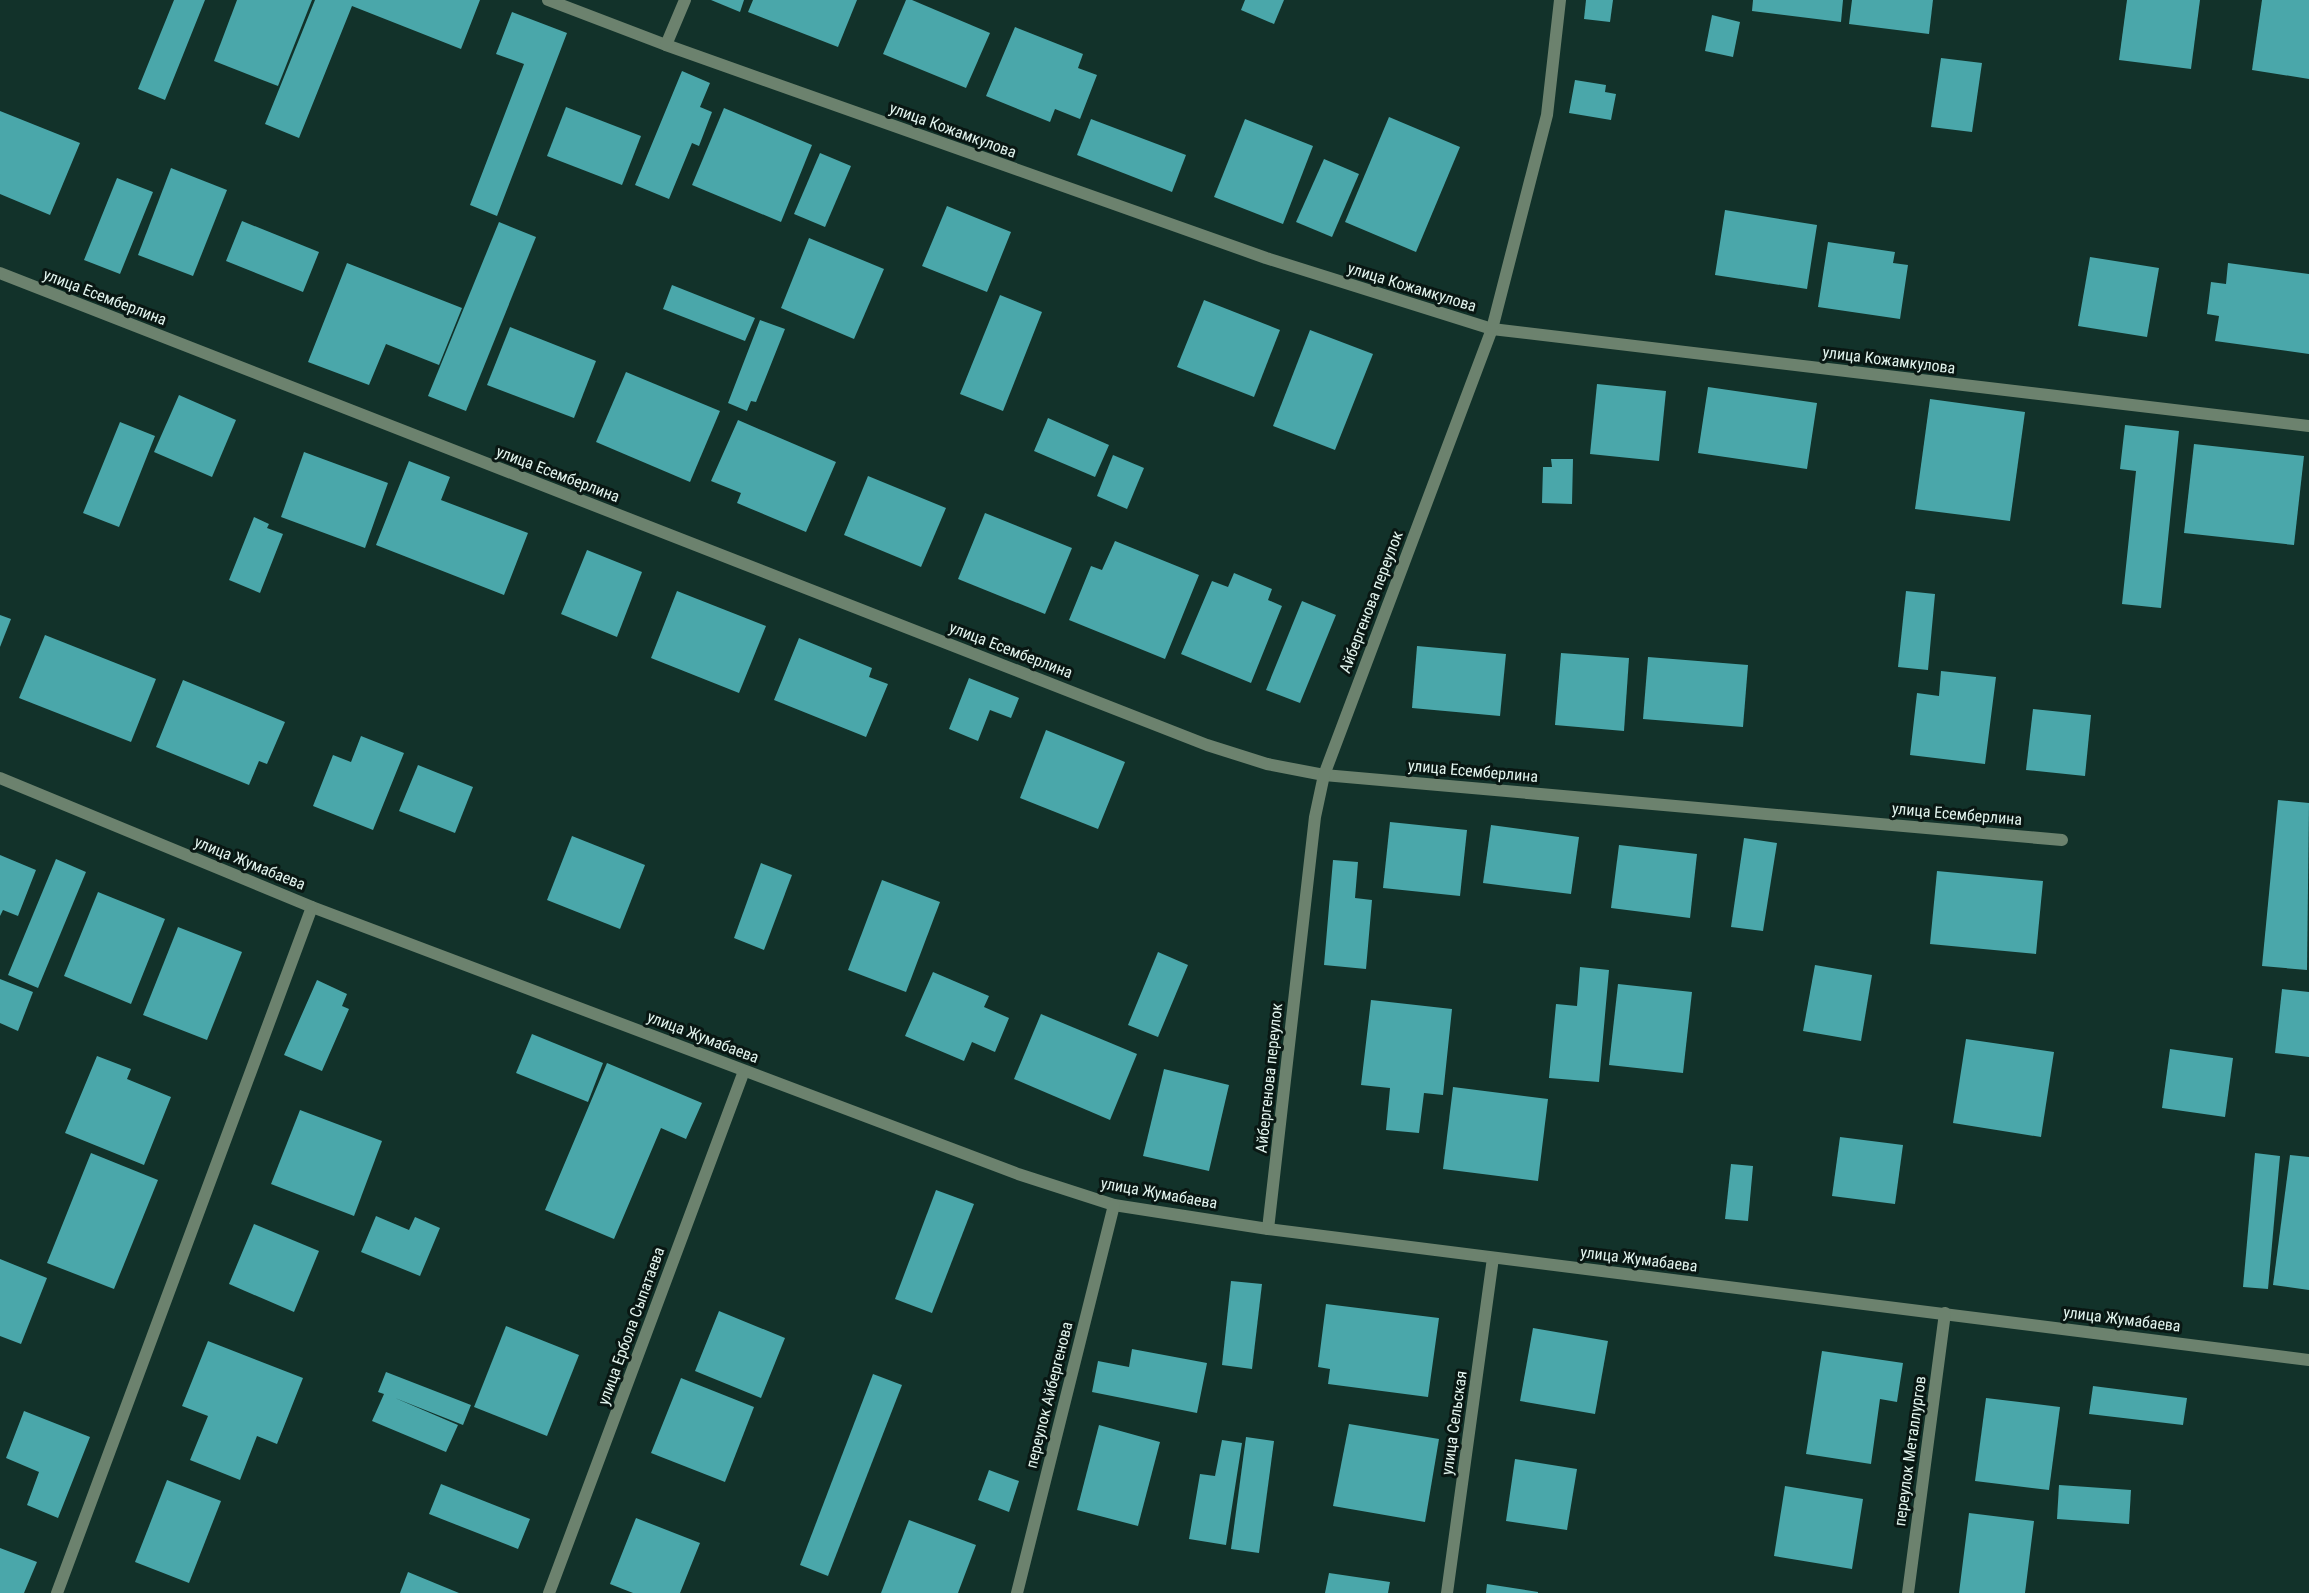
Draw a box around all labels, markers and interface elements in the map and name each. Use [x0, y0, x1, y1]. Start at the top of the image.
street label: улица Кожамкулова [887, 98, 1019, 162]
street label: улица Кожамкулова [1345, 258, 1479, 316]
street label: улица Есемберлина [41, 265, 169, 329]
street label: улица Кожамкулова [1822, 342, 1956, 378]
street label: улица Есемберлина [494, 442, 622, 506]
street label: Айбергенова переулок [1335, 528, 1407, 676]
street label: улица Есемберлина [947, 618, 1075, 682]
street label: улица Есемберлина [1407, 756, 1539, 786]
street label: улица Есемберлина [1891, 799, 2023, 829]
street label: улица Жумабаева [192, 832, 308, 894]
street label: Айбергенова переулок [1252, 1002, 1286, 1154]
street label: улица Жумабаева [644, 1007, 762, 1067]
street label: улица Жумабаева [1099, 1173, 1219, 1213]
street label: улица Жумабаева [1579, 1242, 1699, 1276]
street label: улица Ербола Сыпатаева [594, 1244, 668, 1408]
street label: улица Жумабаева [2062, 1302, 2182, 1336]
street label: переулок Айбергенова [1022, 1320, 1076, 1470]
street label: улица Сельская [1437, 1370, 1471, 1476]
street label: переулок Металлургов [1890, 1375, 1930, 1527]

